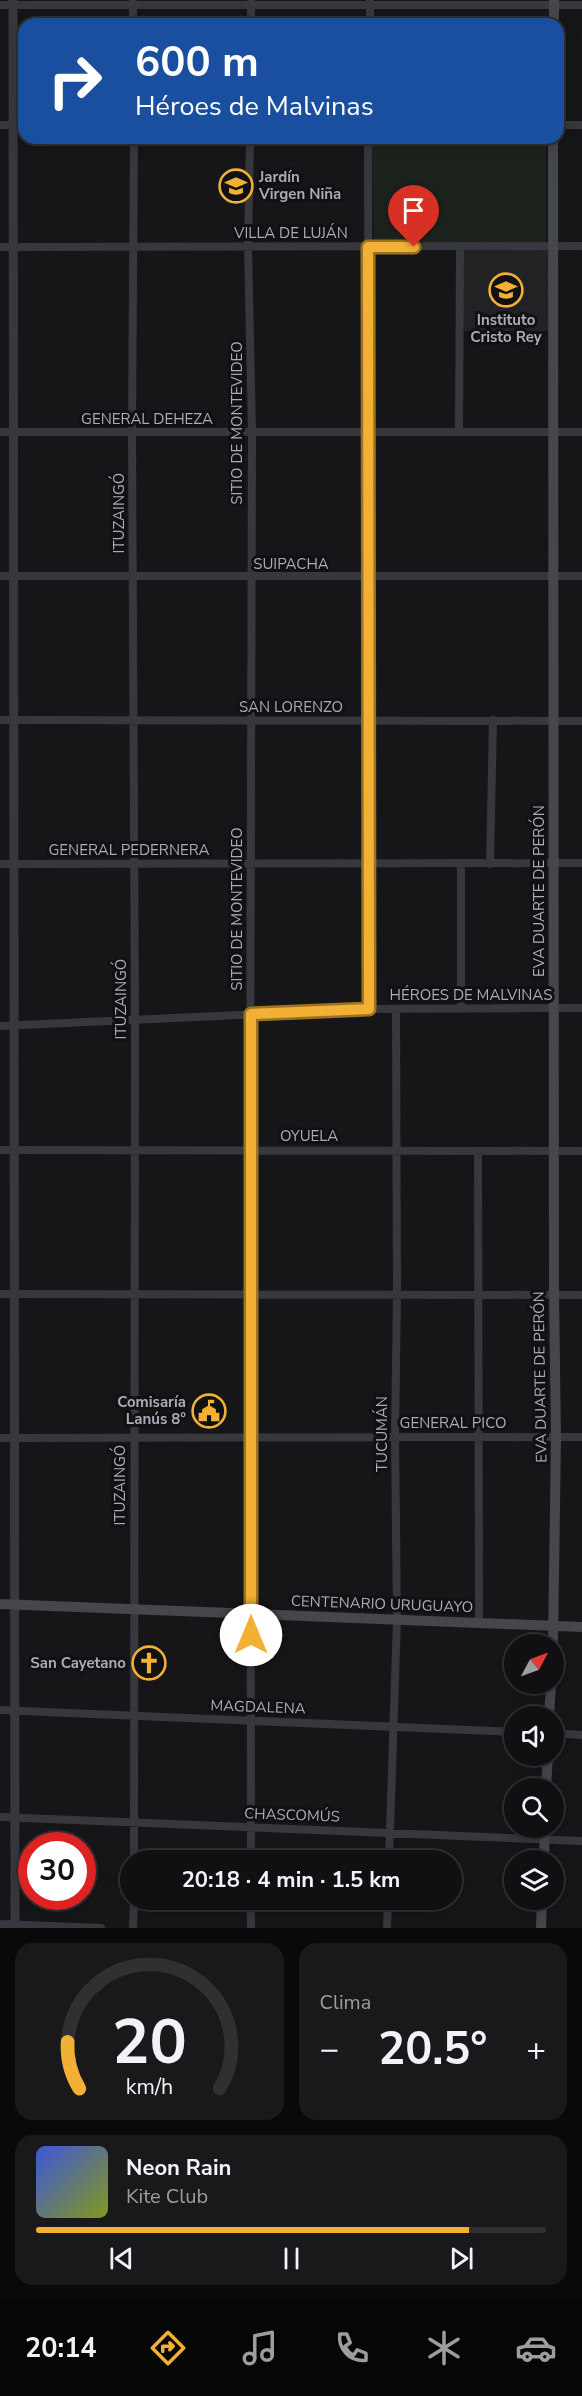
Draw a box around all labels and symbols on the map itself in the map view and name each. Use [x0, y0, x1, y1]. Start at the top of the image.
place label: Jardín Virgen Niña [258, 167, 341, 204]
school or university icon: Jardín Virgen Niña [218, 168, 254, 204]
pin [388, 185, 439, 247]
street label: VILLA DE LUJÁN [233, 223, 348, 243]
school or university icon: Instituto Cristo Rey [488, 272, 524, 308]
place label: Instituto Cristo Rey [470, 310, 542, 347]
street label: SITIO DE MONTEVIDEO [227, 341, 247, 505]
street label: GENERAL DEHEZA [81, 409, 213, 429]
street label: ITUZAINGÓ [108, 473, 129, 553]
street label: SUIPACHA [253, 554, 329, 574]
street label: SAN LORENZO [239, 697, 343, 717]
street label: EVA DUARTE DE PERÓN [528, 805, 549, 977]
street label: SITIO DE MONTEVIDEO [227, 827, 247, 991]
street label: GENERAL PEDERNERA [48, 840, 210, 860]
street label: ITUZAINGÓ [110, 959, 131, 1039]
street label: HÉROES DE MALVINAS [390, 985, 552, 1005]
street label: OYUELA [280, 1126, 338, 1146]
street label: EVA DUARTE DE PERÓN [528, 1291, 551, 1463]
place label: Comisaría Lanús 8° [117, 1392, 186, 1429]
public building icon: Comisaría Lanús 8° [191, 1393, 227, 1429]
street label: TUCUMÁN [372, 1396, 392, 1472]
street label: GENERAL PICO [400, 1413, 506, 1433]
street label: ITUZAINGÓ [109, 1445, 130, 1525]
street label: CENTENARIO URUGUAYO [291, 1591, 473, 1617]
position arrow [219, 1603, 283, 1667]
north arrow [504, 1634, 564, 1694]
church icon: San Cayetano [131, 1645, 167, 1681]
place label: San Cayetano [30, 1653, 126, 1673]
street label: MAGDALENA [210, 1695, 306, 1719]
street label: CHASCOMÚS [244, 1802, 340, 1827]
speed limit sign: 30 [18, 1832, 96, 1910]

